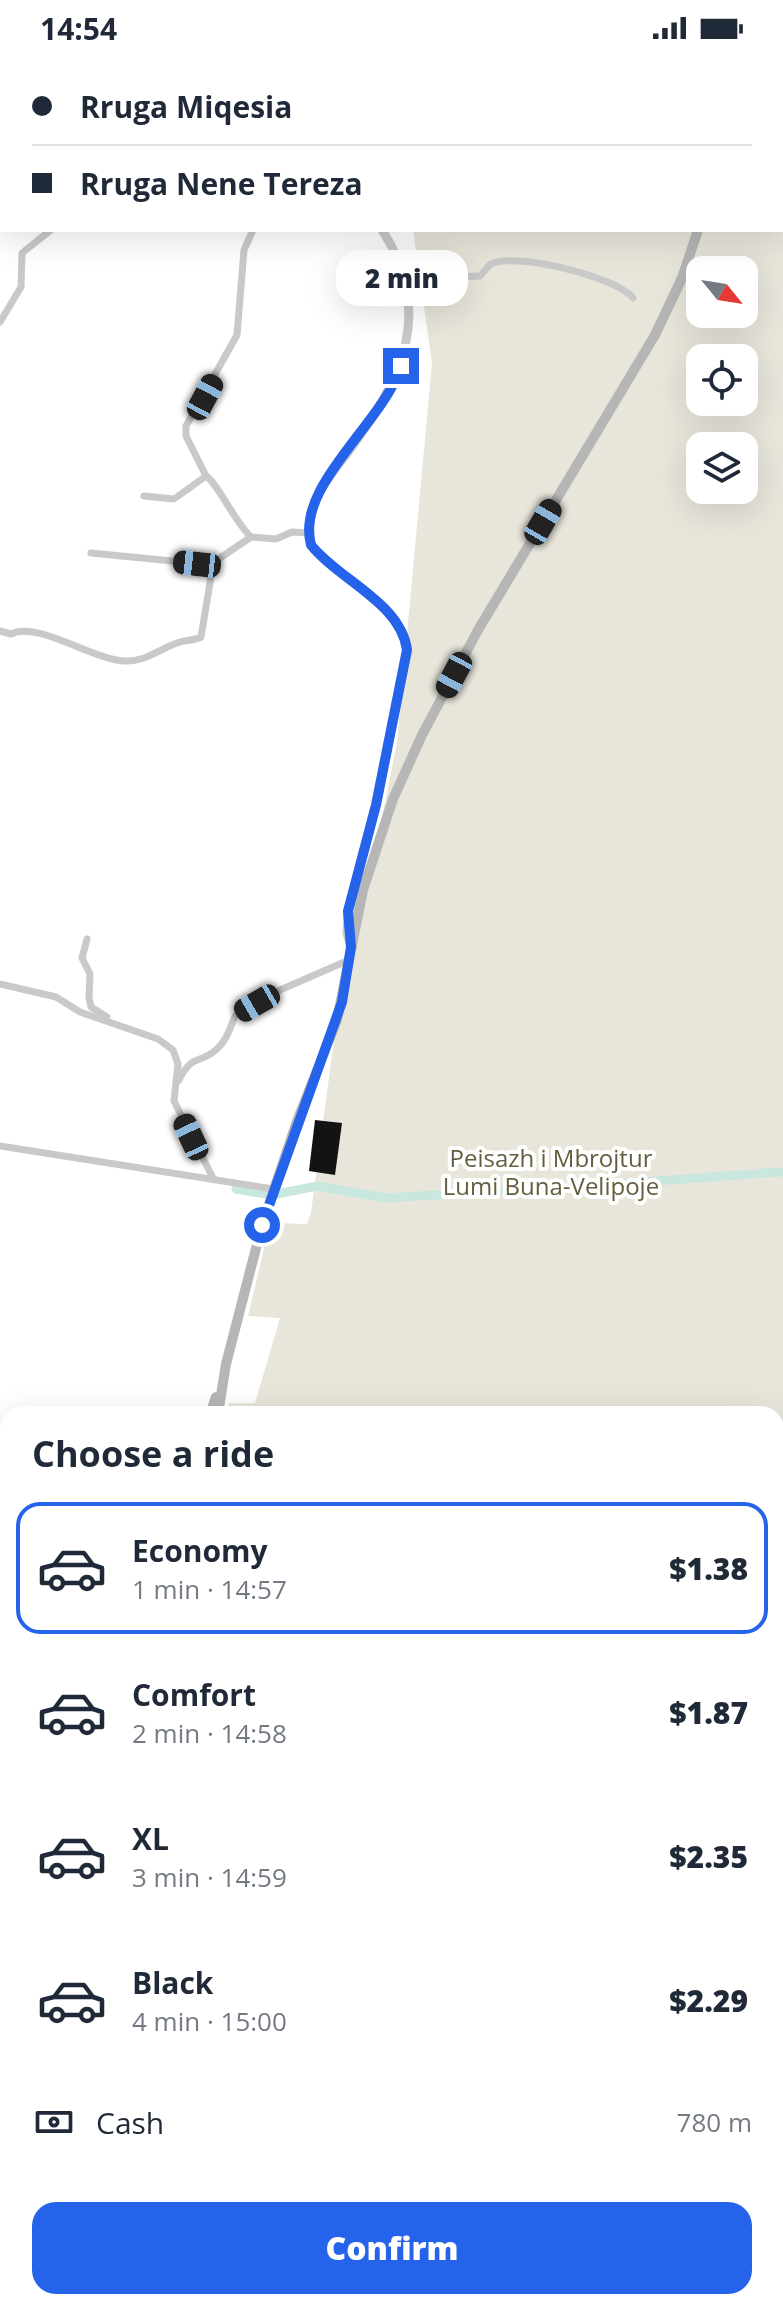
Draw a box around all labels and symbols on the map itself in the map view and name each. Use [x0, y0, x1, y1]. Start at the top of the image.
callout: 2 min [335, 250, 467, 306]
north arrow [686, 256, 758, 328]
route end [383, 348, 419, 384]
car [183, 370, 227, 424]
car [521, 495, 565, 549]
car [172, 550, 222, 578]
car [432, 648, 476, 702]
car [230, 981, 284, 1025]
car [170, 1110, 212, 1164]
park label: Peisazh i Mbrojtur Lumi Buna-Velipoje [443, 1141, 659, 1202]
route start [244, 1207, 280, 1243]

